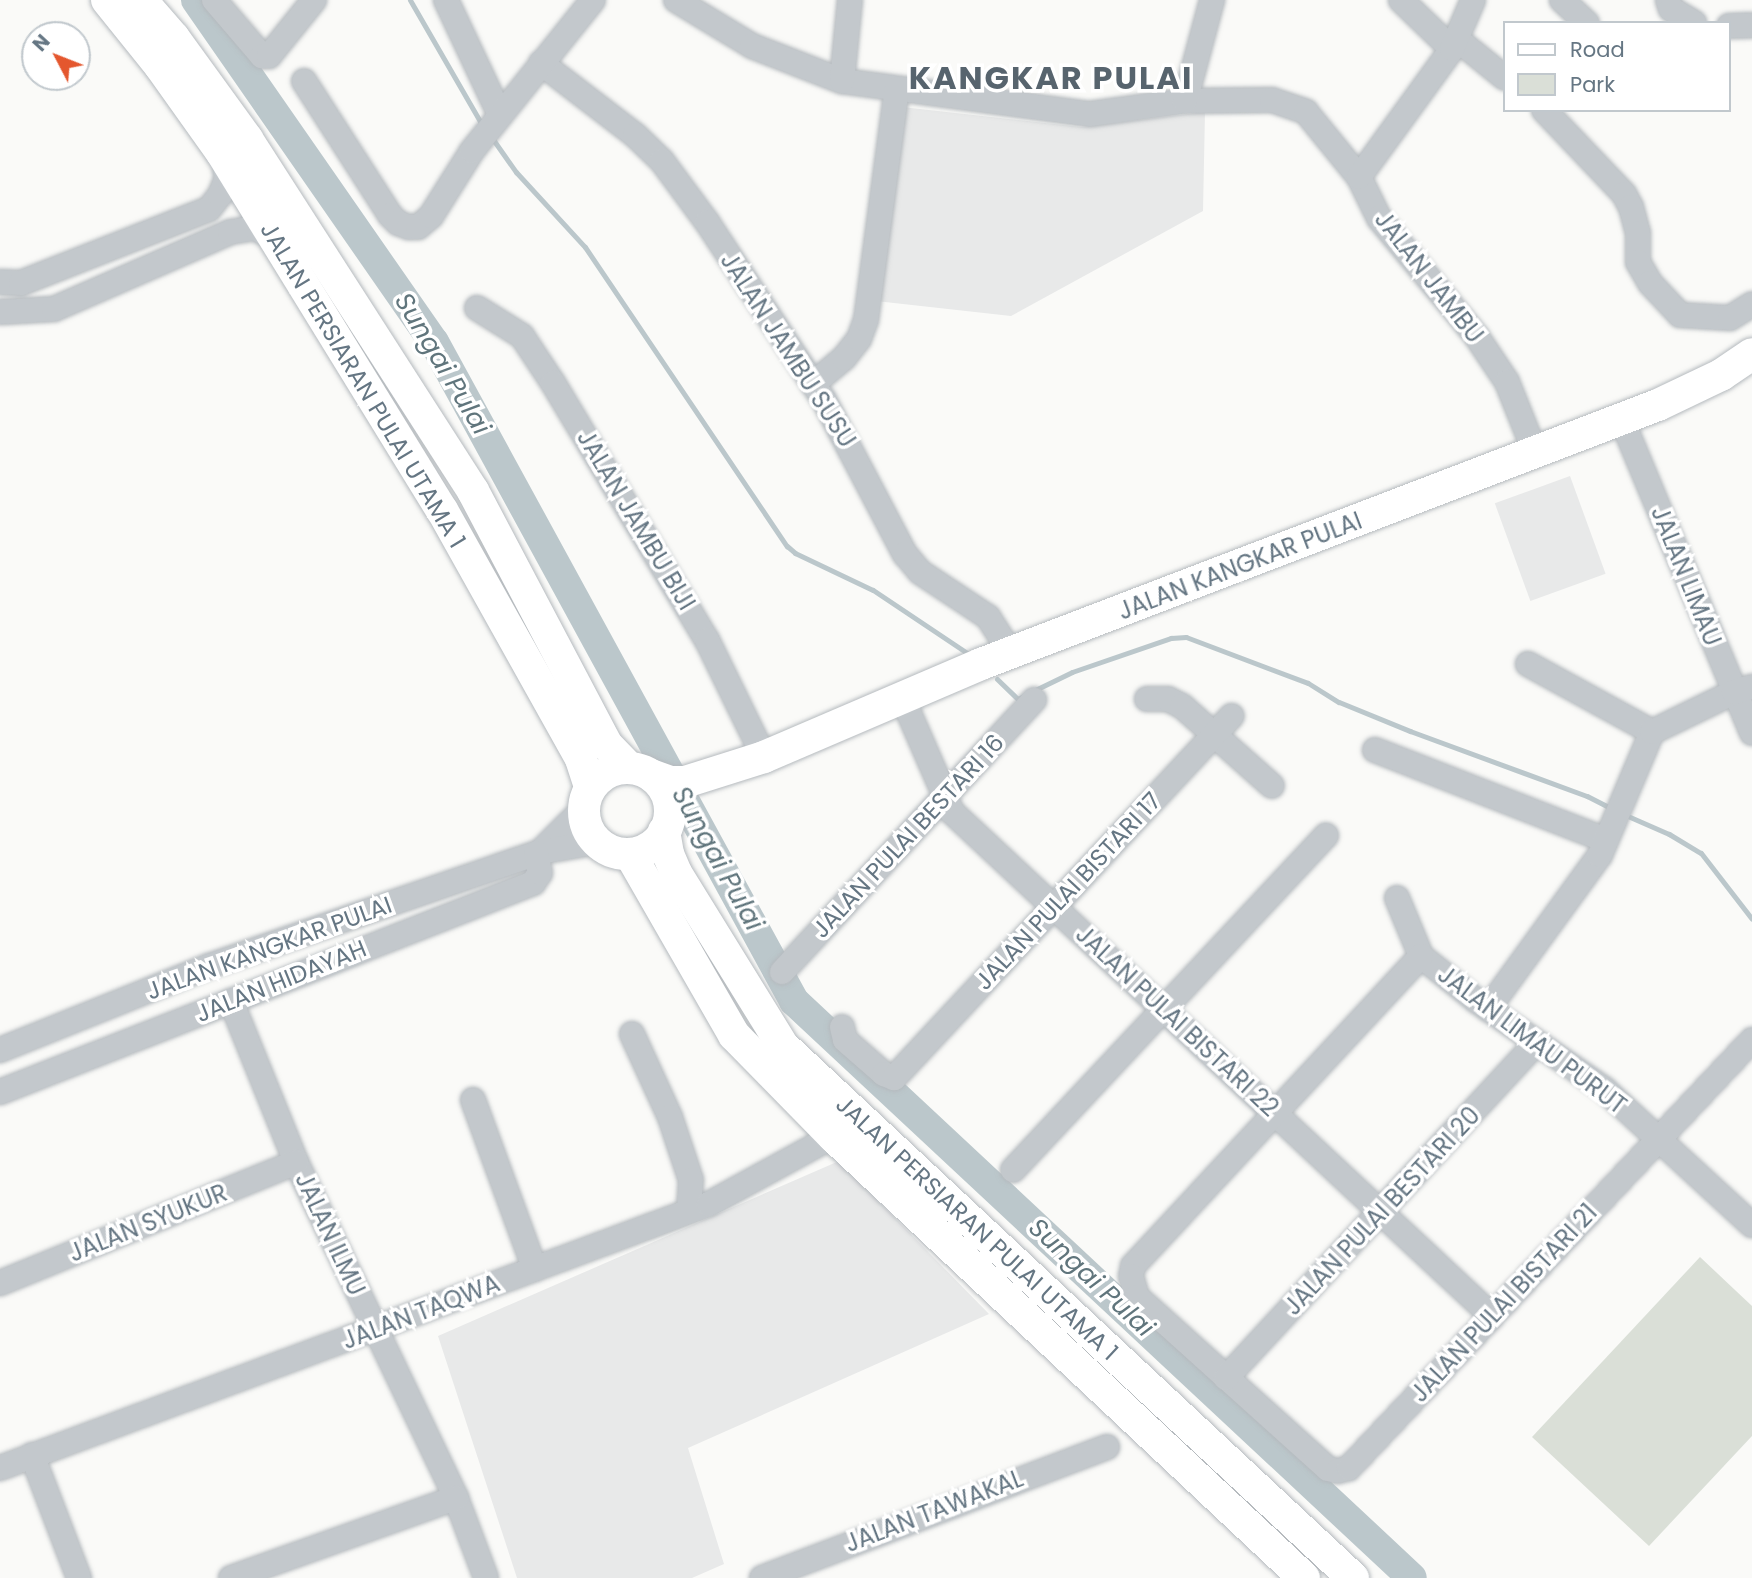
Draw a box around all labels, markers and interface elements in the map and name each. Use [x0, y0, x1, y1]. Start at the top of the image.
north arrow [21, 21, 91, 91]
legend [1504, 21, 1731, 112]
text: N [27, 29, 56, 57]
text: Road [1570, 35, 1625, 64]
district label: KANGKAR PULAI [910, 59, 1192, 97]
text: Park [1570, 70, 1615, 99]
street label: JALAN JAMBU [1369, 205, 1489, 349]
street label: JALAN PERSIARAN PULAI UTAMA 1 [254, 217, 472, 553]
street label: JALAN JAMBU SUSU [714, 247, 862, 453]
water label: Sungai Pulai [387, 287, 497, 441]
street label: JALAN JAMBU BIJI [571, 425, 701, 615]
street label: JALAN LIMAU [1645, 502, 1727, 650]
street label: JALAN KANGKAR PULAI [1114, 506, 1366, 626]
street label: JALAN PULAI BESTARI 16 [806, 728, 1010, 944]
water label: Sungai Pulai [665, 782, 769, 936]
street label: JALAN PULAI BISTARI 17 [969, 786, 1167, 996]
street label: JALAN KANGKAR PULAI [142, 890, 396, 1006]
street label: JALAN PULAI BISTARI 22 [1070, 920, 1284, 1122]
street label: JALAN HIDAYAH [192, 934, 370, 1028]
street label: JALAN LIMAU PURUT [1432, 960, 1632, 1120]
street label: JALAN PERSIARAN PULAI UTAMA 1 [830, 1090, 1124, 1366]
street label: JALAN PULAI BESTARI 20 [1278, 1101, 1486, 1321]
street label: JALAN ILMU [289, 1168, 371, 1300]
street label: JALAN SYUKUR [65, 1178, 231, 1268]
street label: JALAN PULAI BISTARI 21 [1405, 1198, 1603, 1408]
water label: Sungai Pulai [1022, 1212, 1160, 1344]
street label: JALAN TAQWA [338, 1269, 504, 1355]
street label: JALAN TAWAKAL [841, 1464, 1027, 1558]

